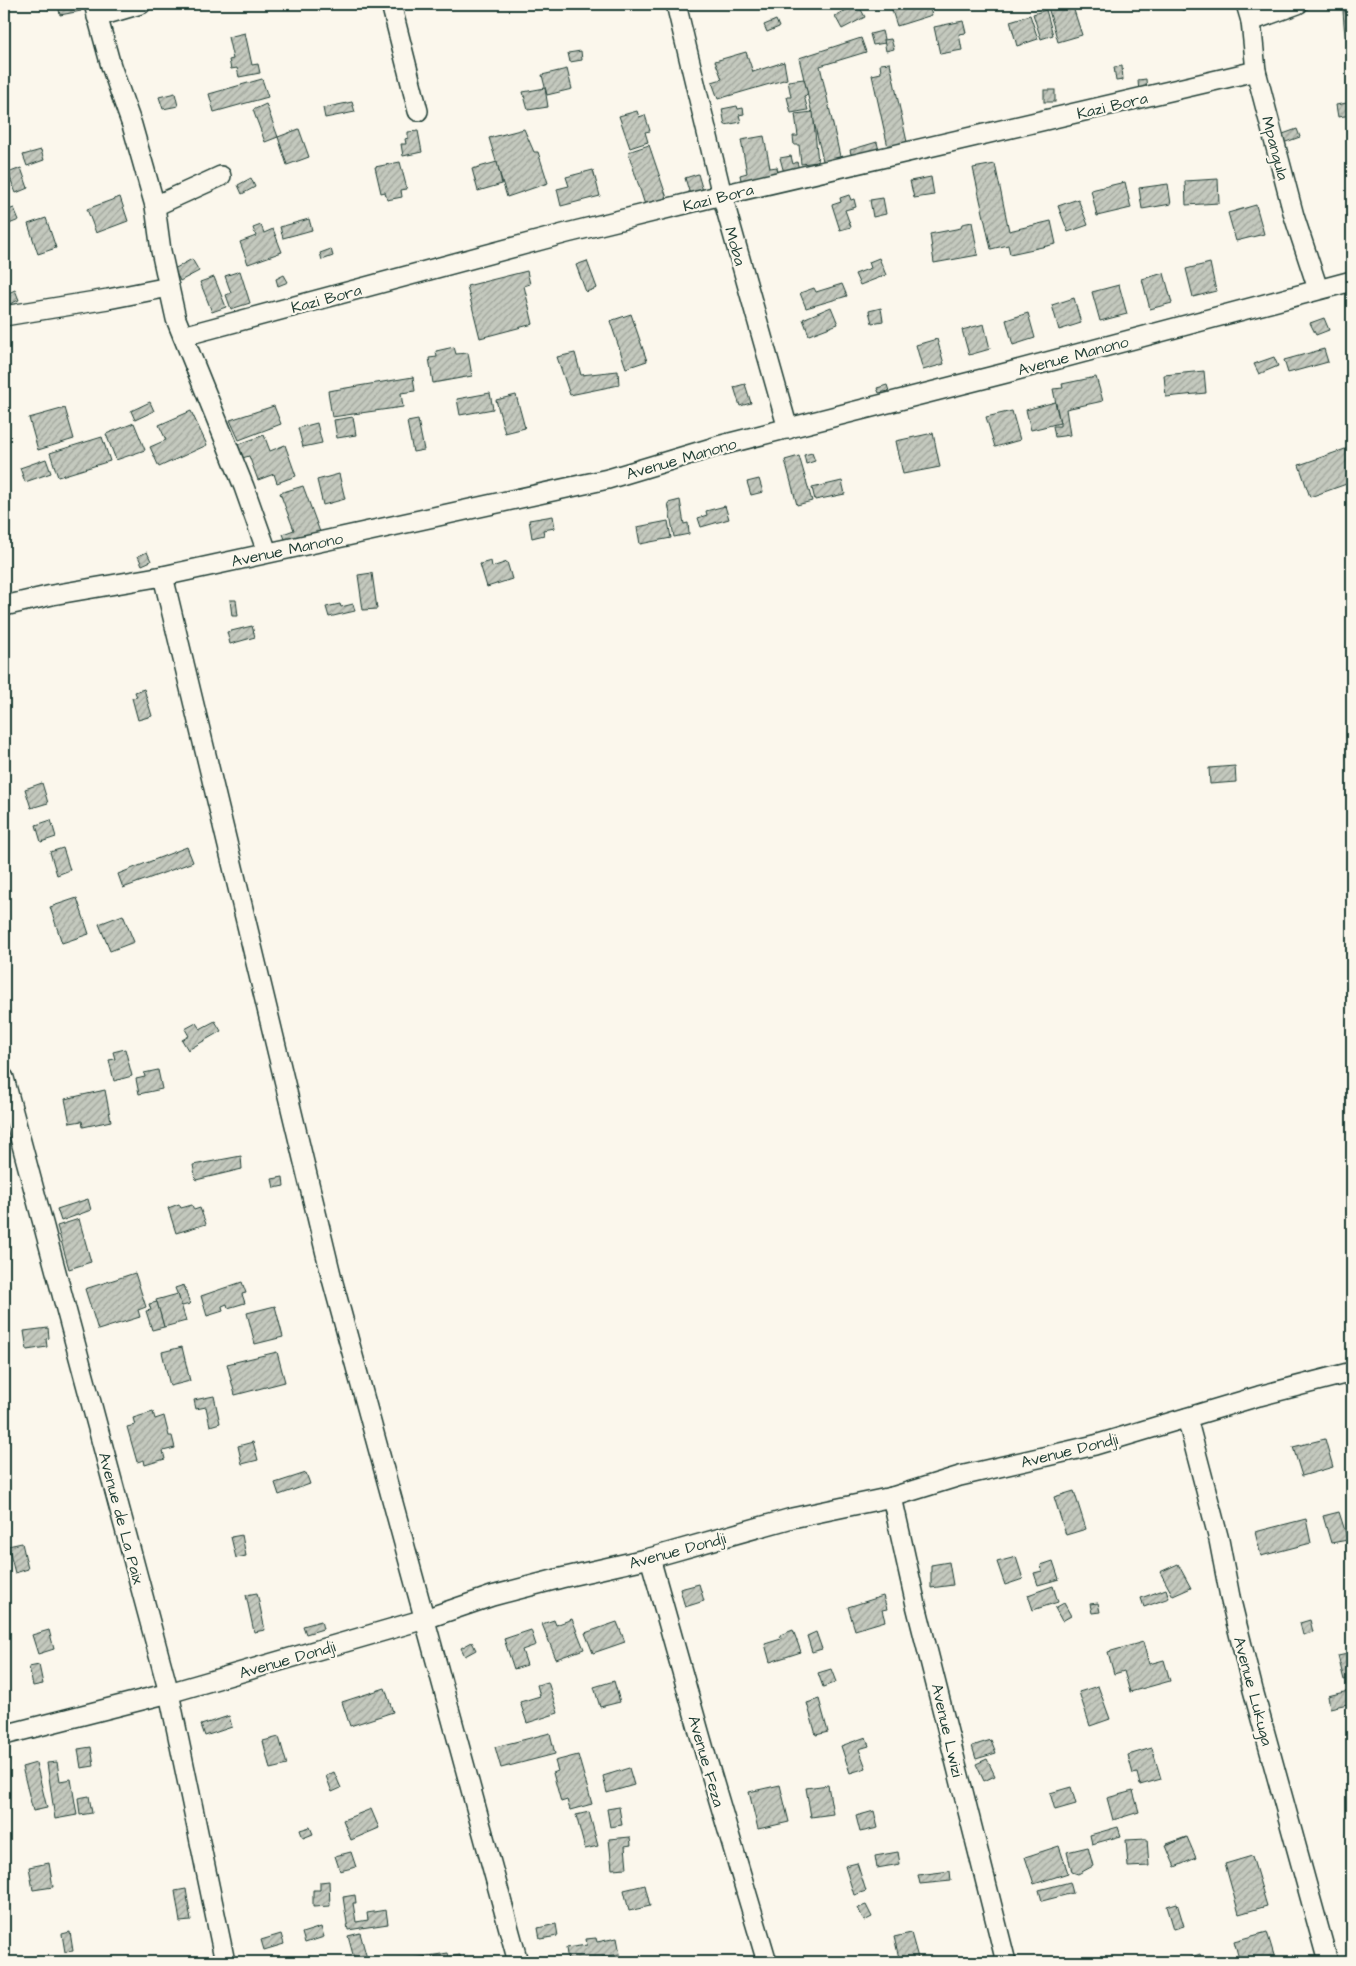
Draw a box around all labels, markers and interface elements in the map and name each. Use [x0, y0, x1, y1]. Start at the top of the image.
street label: Kazi Bora [1075, 87, 1150, 125]
street label: Mpangula [1255, 114, 1294, 183]
street label: Kazi Bora [681, 179, 756, 217]
street label: Moba [719, 224, 751, 268]
street label: Kazi Bora [289, 279, 364, 319]
street label: Avenue Manono [1015, 331, 1131, 381]
street label: Avenue Manono [624, 433, 739, 485]
street label: Avenue Manono [229, 527, 345, 573]
street label: Avenue Dondji [1018, 1428, 1121, 1474]
street label: Avenue de La Paix [93, 1450, 149, 1587]
street label: Avenue Dondji [626, 1527, 729, 1574]
street label: Avenue Lukuga [1227, 1634, 1278, 1748]
street label: Avenue Dondji [237, 1636, 339, 1684]
street label: Avenue Lwizi [926, 1681, 969, 1780]
street label: Avenue Feza [682, 1713, 730, 1810]

